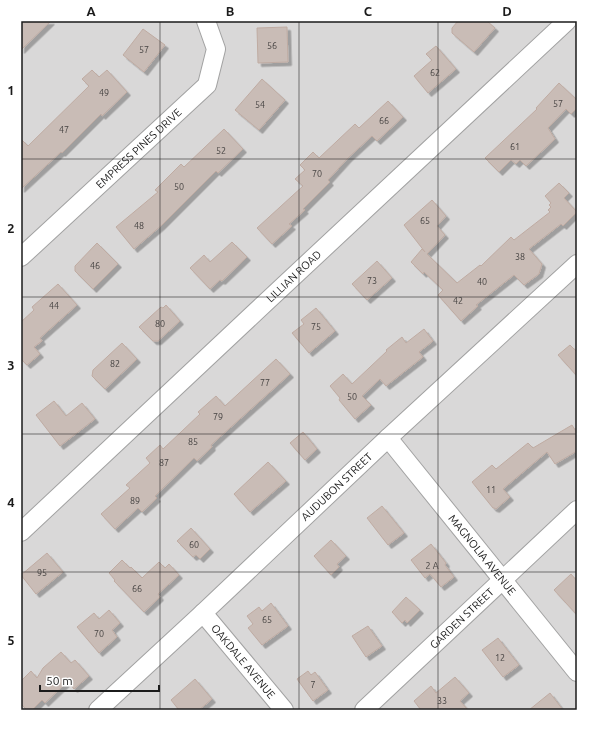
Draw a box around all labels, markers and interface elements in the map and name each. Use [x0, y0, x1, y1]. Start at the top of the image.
text: A [86, 4, 96, 18]
text: B [226, 4, 235, 18]
text: C [364, 4, 373, 18]
text: D [502, 4, 512, 18]
house number: 56 [267, 41, 277, 51]
house number: 57 [139, 45, 149, 55]
house number: 62 [430, 68, 440, 78]
text: 1 [7, 83, 15, 97]
house number: 49 [99, 88, 109, 98]
house number: 57 [553, 99, 563, 109]
house number: 54 [255, 100, 265, 110]
street label: EMPRESS PINES DRIVE [93, 106, 184, 191]
house number: 66 [379, 116, 389, 126]
house number: 47 [59, 125, 69, 135]
house number: 61 [510, 142, 520, 152]
house number: 52 [216, 146, 226, 156]
house number: 70 [312, 169, 322, 179]
house number: 50 [174, 182, 184, 192]
house number: 65 [420, 216, 430, 226]
text: 2 [7, 221, 15, 235]
house number: 48 [134, 221, 144, 231]
street label: LILLIAN ROAD [264, 248, 324, 305]
house number: 38 [515, 252, 525, 262]
house number: 46 [90, 261, 100, 271]
house number: 73 [367, 276, 377, 286]
house number: 40 [477, 277, 487, 287]
house number: 42 [453, 296, 463, 306]
house number: 44 [49, 301, 59, 311]
house number: 80 [155, 319, 165, 329]
house number: 75 [311, 322, 321, 332]
text: 3 [7, 358, 15, 372]
house number: 82 [110, 359, 120, 369]
house number: 77 [260, 378, 270, 388]
house number: 50 [347, 392, 357, 402]
house number: 79 [213, 412, 223, 422]
house number: 85 [188, 437, 198, 447]
street label: AUDUBON STREET [299, 450, 375, 523]
house number: 87 [159, 458, 169, 468]
house number: 11 [486, 485, 496, 495]
text: 4 [7, 495, 15, 509]
house number: 89 [130, 496, 140, 506]
street label: MAGNOLIA AVENUE [446, 512, 518, 597]
house number: 60 [189, 540, 199, 550]
house number: 2 A [426, 561, 439, 571]
house number: 95 [37, 568, 47, 578]
house number: 66 [132, 584, 142, 594]
street label: GARDEN STREET [427, 586, 496, 651]
house number: 65 [262, 615, 272, 625]
street label: OAKDALE AVENUE [209, 622, 278, 701]
house number: 70 [94, 629, 104, 639]
text: 5 [7, 633, 15, 647]
house number: 12 [495, 653, 505, 663]
scale bar [40, 667, 159, 693]
text: 50 m [46, 674, 73, 687]
house number: 7 [310, 680, 316, 690]
house number: 33 [437, 696, 447, 706]

